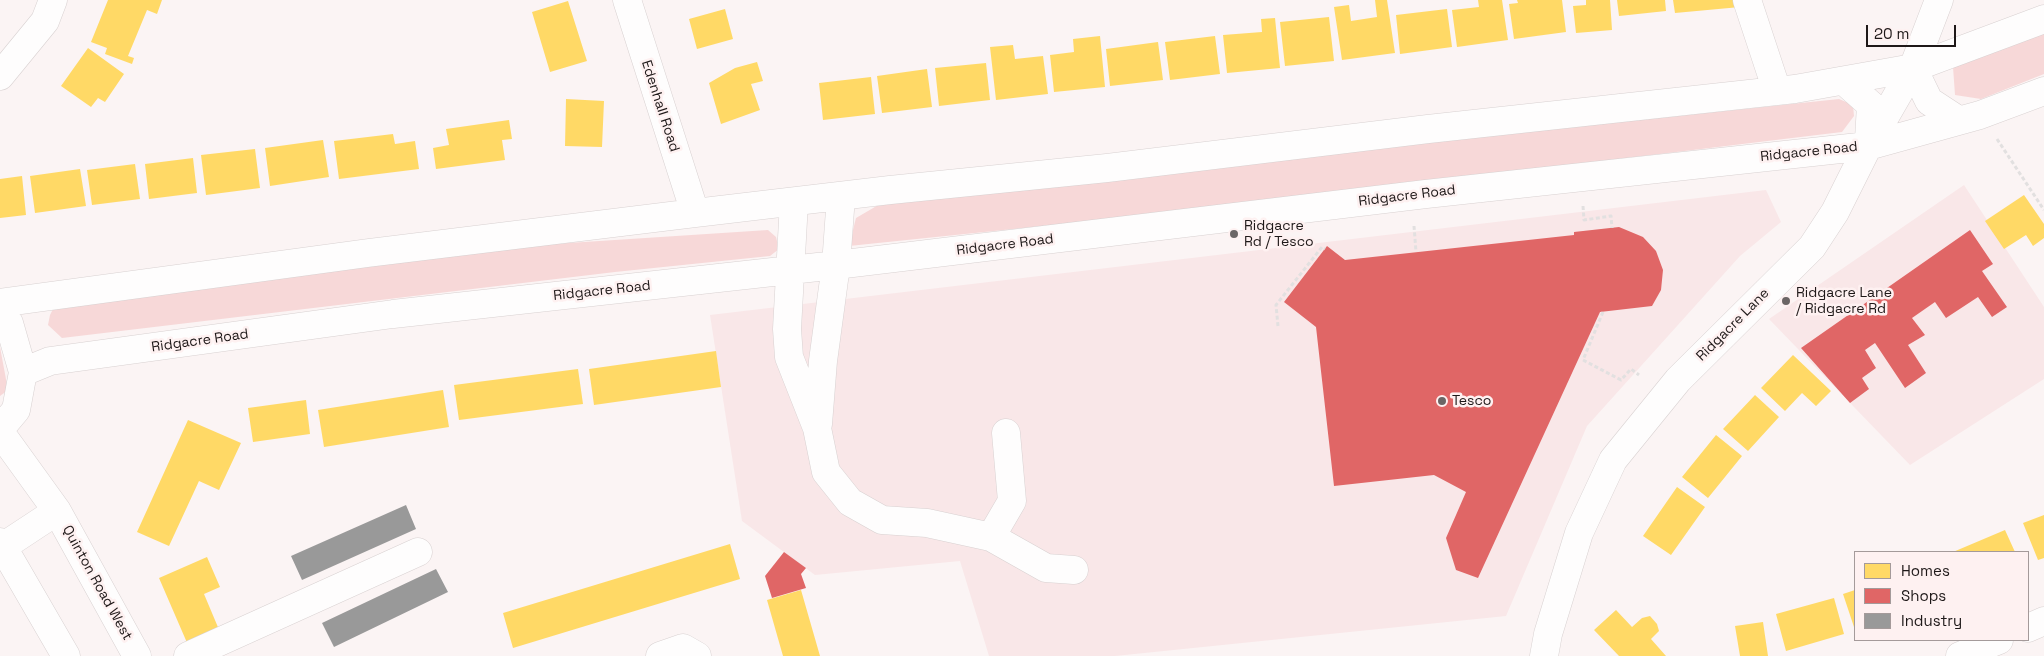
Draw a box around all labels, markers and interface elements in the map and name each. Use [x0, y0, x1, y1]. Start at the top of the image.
scale bar [1869, 15, 1959, 47]
text: 20 m [1874, 24, 1909, 43]
street label: Edenhall Road [637, 58, 683, 154]
street label: Ridgacre Road [1760, 139, 1858, 165]
street label: Ridgacre Road [1357, 182, 1457, 210]
place label: Ridgacre Rd / Tesco [1244, 218, 1314, 250]
marker: Ridgacre Rd / Tesco [1228, 228, 1240, 240]
street label: Ridgacre Road [955, 231, 1055, 259]
street label: Ridgacre Road [553, 278, 651, 304]
street label: Ridgacre Lane [1693, 285, 1773, 365]
place label: Ridgacre Lane / Ridgacre Rd [1796, 285, 1892, 318]
marker: Ridgacre Lane / Ridgacre Rd [1780, 295, 1792, 307]
street label: Ridgacre Road [150, 326, 250, 356]
place label: Tesco [1452, 393, 1492, 409]
marker: Tesco [1436, 395, 1448, 407]
street label: Quinton Road West [58, 523, 136, 643]
legend [1854, 551, 2029, 641]
text: Homes [1901, 561, 1950, 580]
text: Shops [1901, 586, 1946, 605]
text: Industry [1901, 611, 1962, 630]

